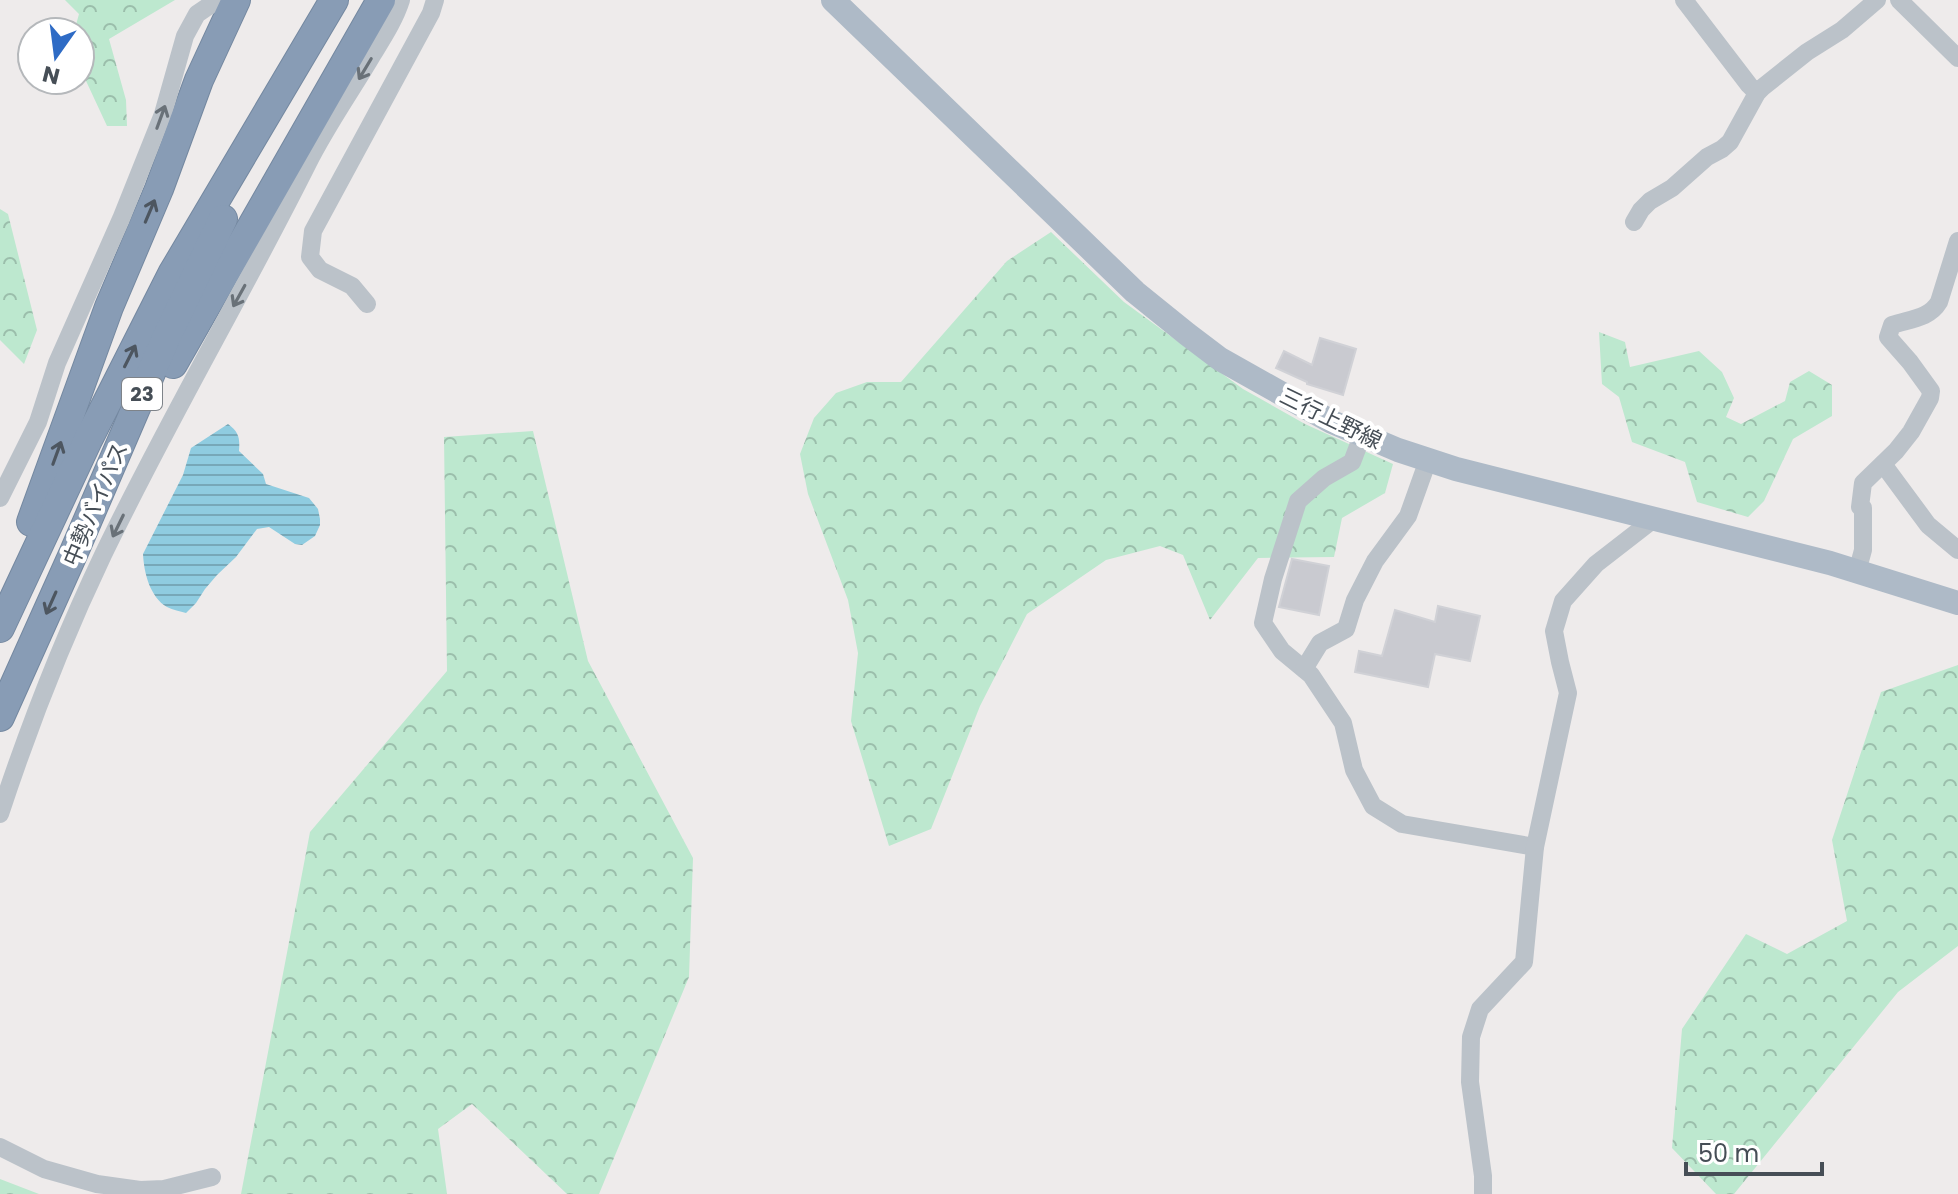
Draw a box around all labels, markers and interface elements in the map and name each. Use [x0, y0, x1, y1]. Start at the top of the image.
north arrow [16, 16, 96, 96]
one-way arrow [356, 57, 372, 80]
text: N [40, 58, 63, 92]
one-way arrow [155, 105, 169, 130]
one-way arrow [144, 199, 158, 224]
one-way arrow [230, 284, 246, 307]
one-way arrow [123, 344, 139, 368]
road number: 23 [122, 378, 162, 410]
street label: 三行上野線 [1275, 380, 1387, 456]
street label: 中勢バイパス [55, 438, 135, 571]
one-way arrow [51, 441, 65, 466]
one-way arrow [109, 514, 124, 537]
one-way arrow [43, 591, 58, 615]
scale bar [1686, 1126, 1822, 1176]
text: 50 m [1698, 1137, 1759, 1170]

